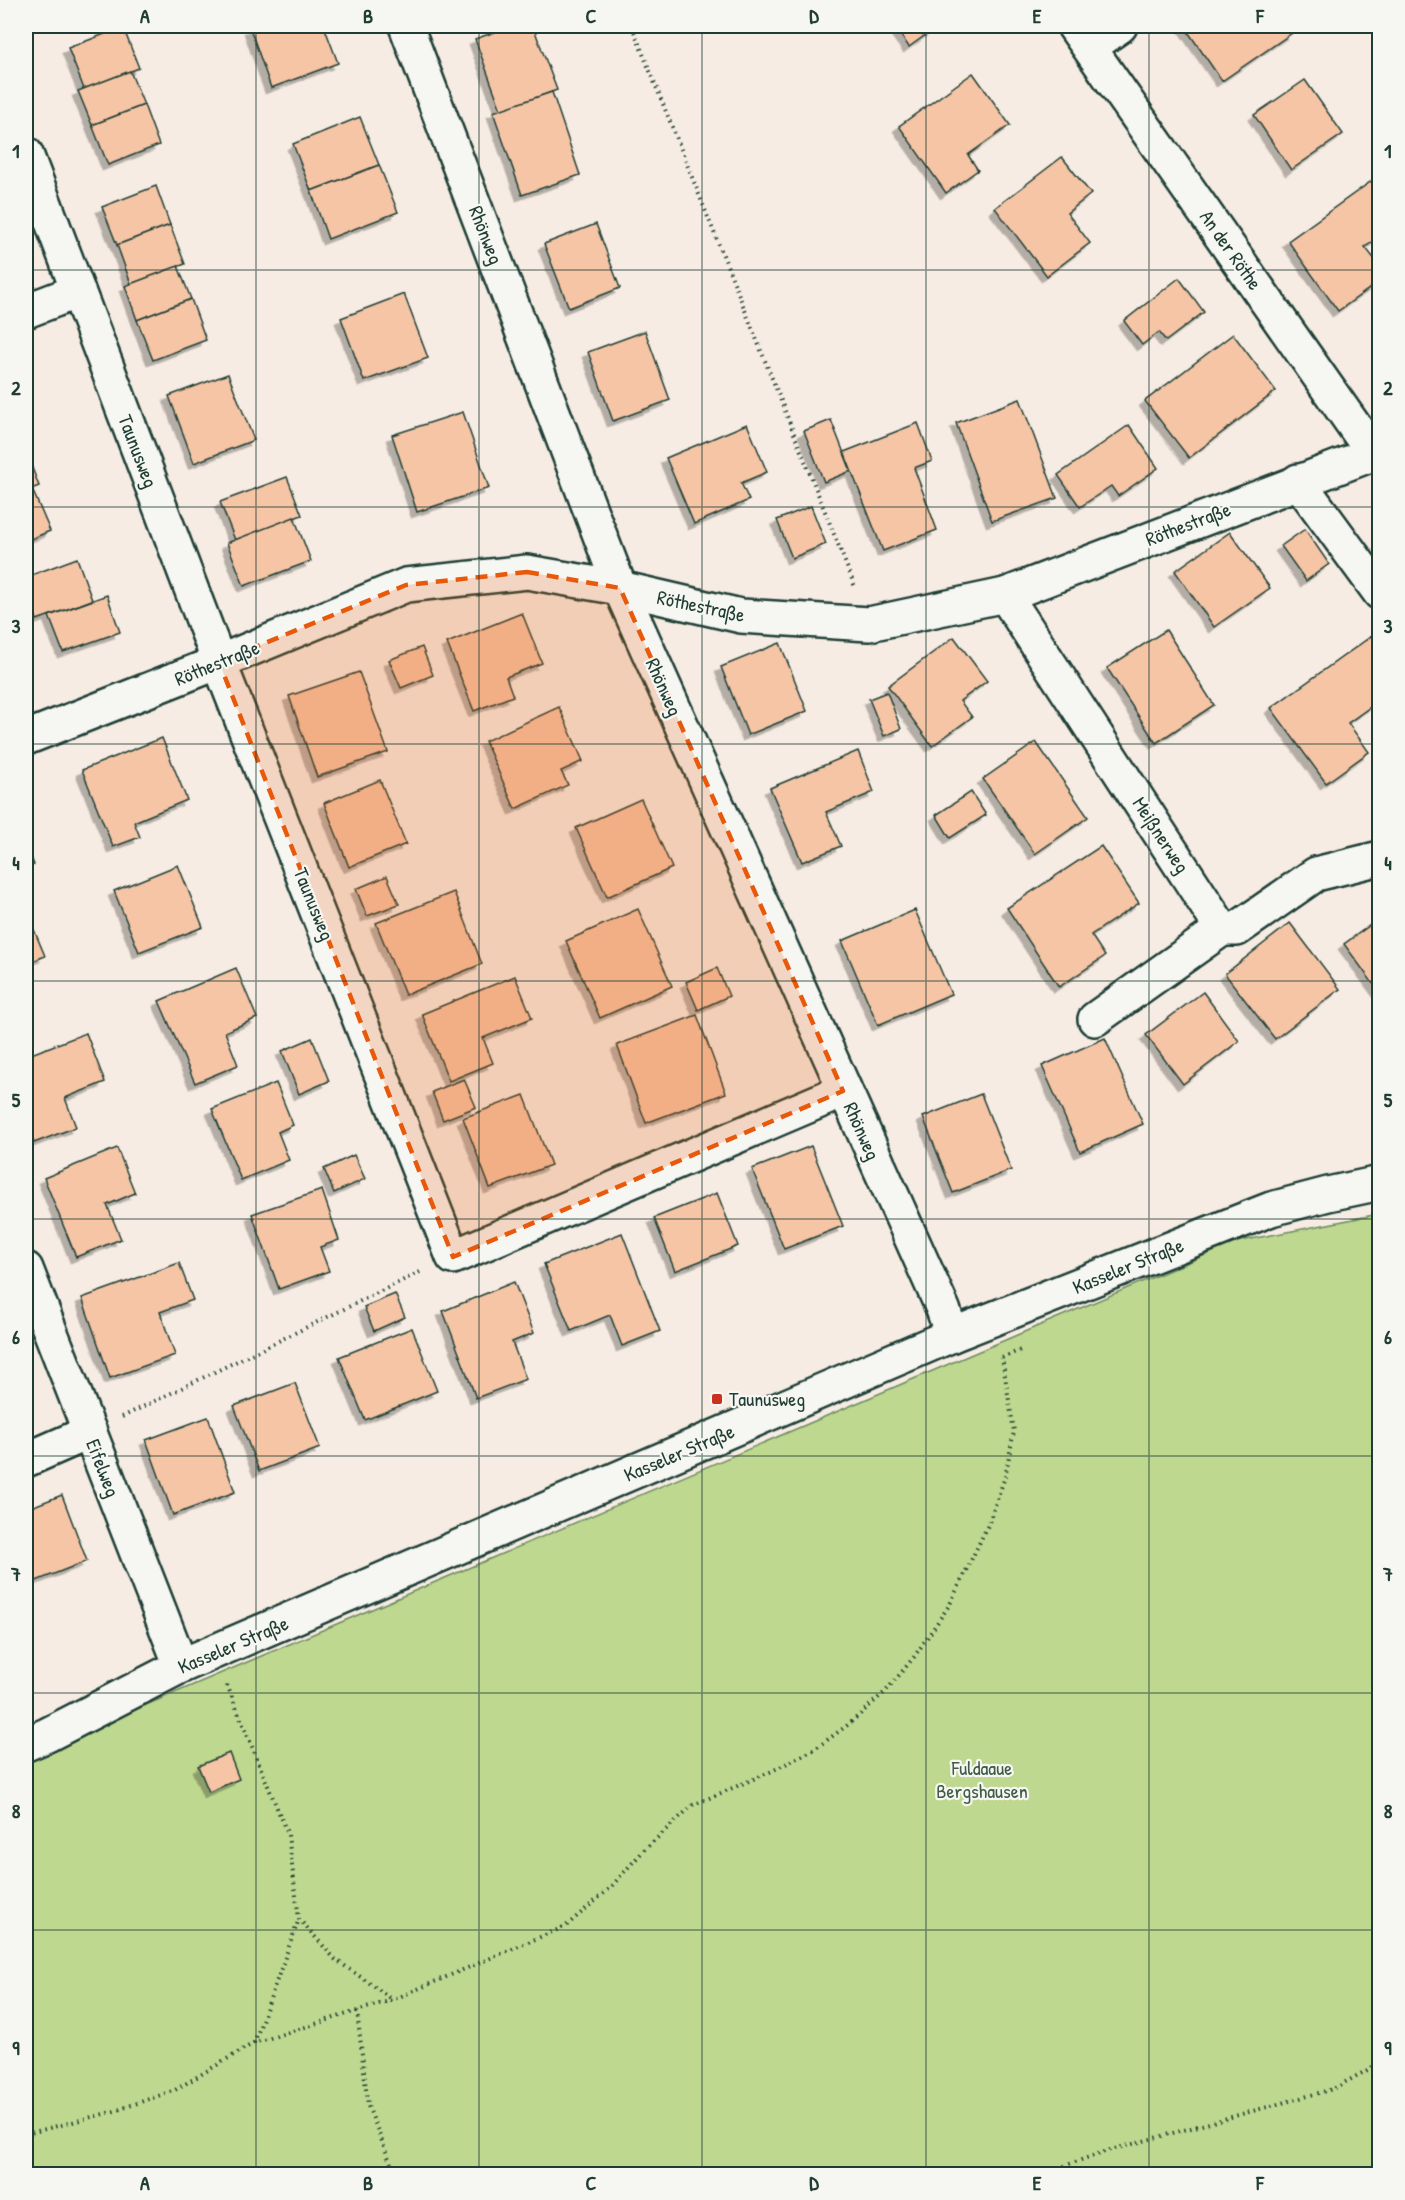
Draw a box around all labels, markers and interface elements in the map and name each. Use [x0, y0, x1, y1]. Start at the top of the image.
text: A [140, 2, 150, 29]
text: B [363, 2, 373, 29]
text: C [586, 2, 597, 29]
text: D [809, 2, 819, 29]
text: E [1033, 2, 1042, 29]
text: F [1255, 2, 1265, 29]
text: 1 [12, 137, 20, 164]
text: 1 [1384, 137, 1392, 164]
street label: Rhönweg [463, 202, 510, 268]
street label: An der Röthe [1194, 204, 1269, 295]
text: 2 [11, 374, 21, 401]
text: 2 [1383, 374, 1393, 401]
street label: Taunusweg [112, 410, 165, 491]
street label: Röthestraße [1141, 495, 1234, 552]
street label: Röthestraße [655, 583, 747, 628]
text: 3 [12, 612, 21, 639]
text: 3 [1384, 612, 1393, 639]
street label: Röthestraße [170, 633, 263, 692]
street label: Rhönweg [640, 654, 689, 720]
street label: Meißnerweg [1127, 791, 1196, 878]
text: 4 [12, 849, 20, 876]
text: 4 [1384, 849, 1392, 876]
street label: Taunusweg [288, 863, 341, 944]
text: 5 [12, 1086, 21, 1113]
text: 5 [1384, 1086, 1393, 1113]
street label: Rhönweg [838, 1098, 887, 1164]
street label: Kasseler Straße [1068, 1231, 1187, 1300]
text: 6 [12, 1323, 20, 1350]
text: 6 [1384, 1323, 1392, 1350]
place label: Taunusweg [729, 1385, 805, 1412]
marker: Taunusweg [710, 1392, 724, 1406]
street label: Kasseler Straße [620, 1417, 738, 1488]
street label: Eifelweg [80, 1435, 127, 1501]
text: 7 [10, 1560, 21, 1587]
text: 7 [1382, 1560, 1393, 1587]
street label: Kasseler Straße [174, 1609, 292, 1680]
park label: Fuldaaue Bergshausen [936, 1754, 1028, 1804]
text: 8 [12, 1797, 21, 1824]
text: 8 [1384, 1797, 1393, 1824]
text: 9 [12, 2034, 20, 2061]
text: 9 [1384, 2034, 1392, 2061]
text: A [140, 2169, 150, 2196]
text: B [363, 2169, 373, 2196]
text: C [586, 2169, 597, 2196]
text: D [809, 2169, 819, 2196]
text: E [1033, 2169, 1042, 2196]
text: F [1255, 2169, 1265, 2196]

